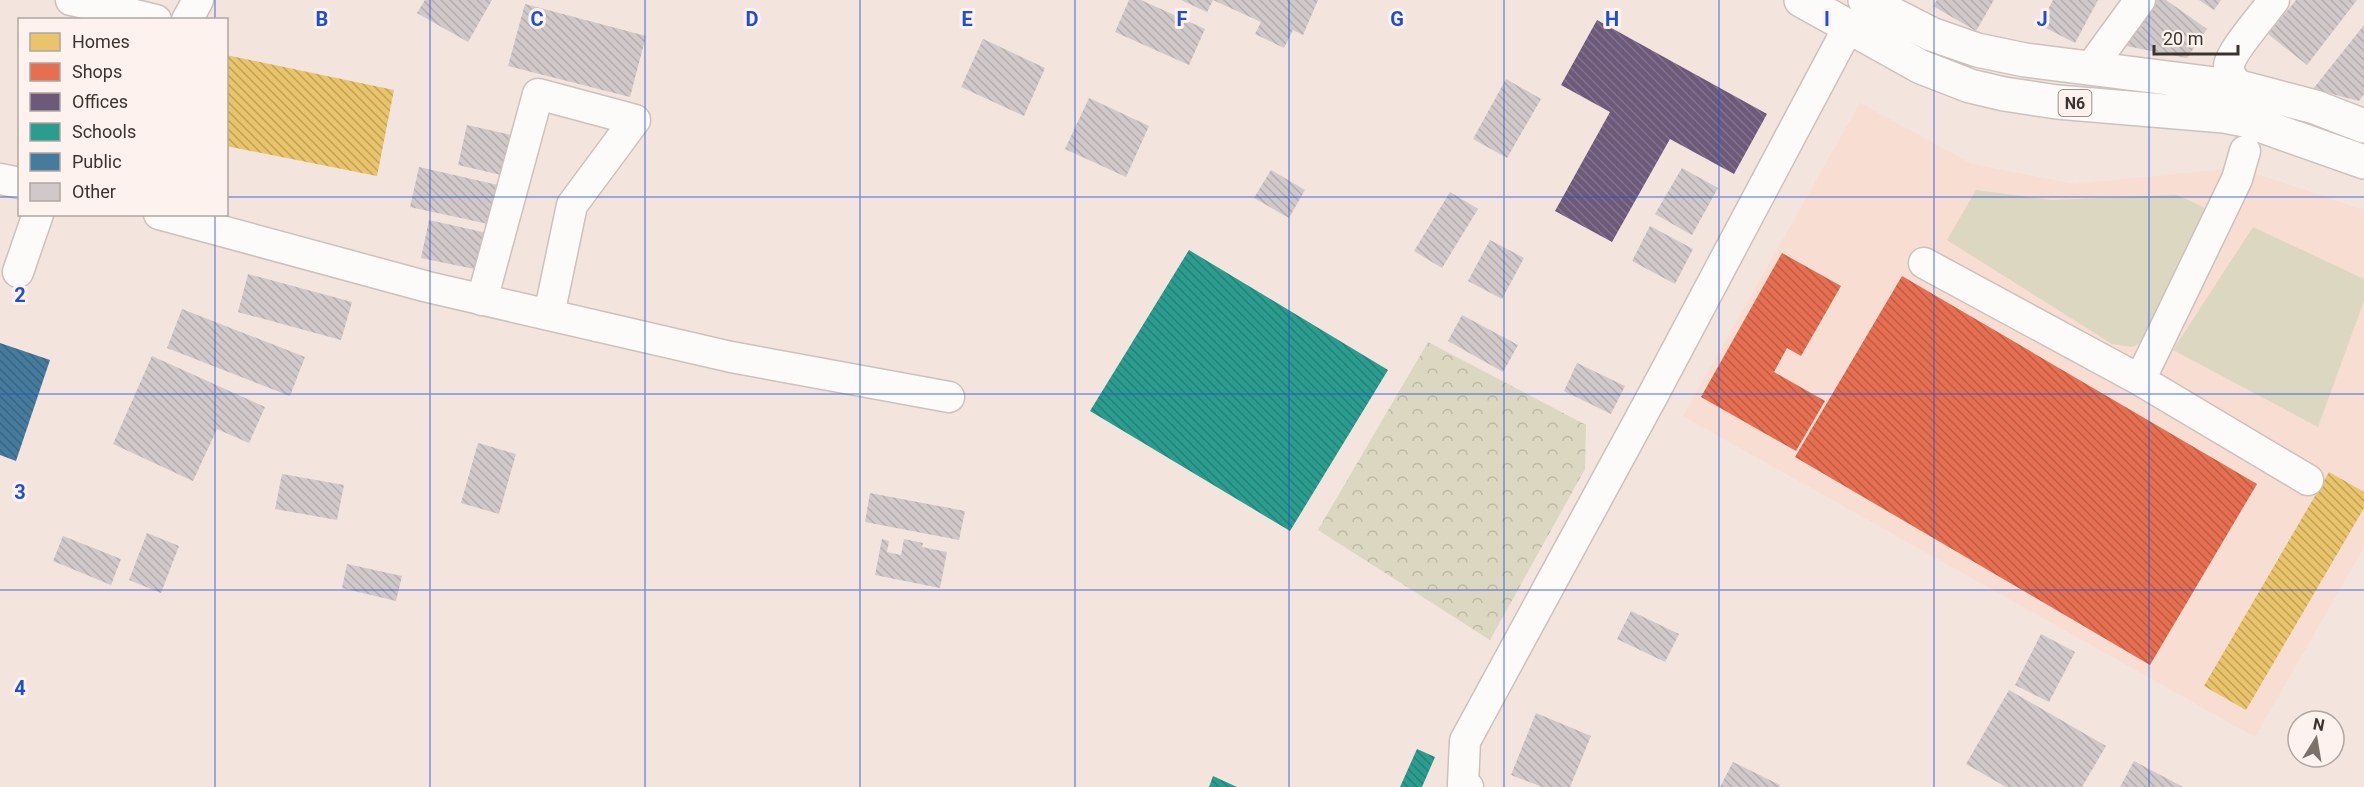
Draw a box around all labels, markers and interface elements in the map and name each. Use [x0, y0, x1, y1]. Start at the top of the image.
text: B [316, 7, 328, 31]
text: C [530, 7, 544, 31]
text: D [746, 7, 759, 31]
text: E [961, 7, 973, 31]
text: F [1177, 7, 1188, 31]
text: G [1390, 7, 1404, 31]
text: H [1605, 7, 1619, 31]
text: I [1824, 7, 1830, 31]
text: J [2036, 7, 2048, 31]
legend [18, 18, 228, 216]
scale bar [2154, 18, 2238, 56]
text: 20 m [2163, 28, 2203, 49]
text: Homes [72, 31, 130, 52]
text: Shops [72, 61, 122, 82]
road number: N6 [2058, 90, 2092, 116]
text: Offices [72, 91, 128, 112]
text: Schools [72, 121, 136, 142]
text: Public [72, 151, 122, 172]
text: Other [72, 181, 116, 202]
text: 2 [14, 283, 26, 307]
text: 3 [14, 480, 26, 504]
text: 4 [14, 676, 26, 700]
north arrow [2286, 709, 2346, 769]
text: N [2311, 714, 2326, 735]

